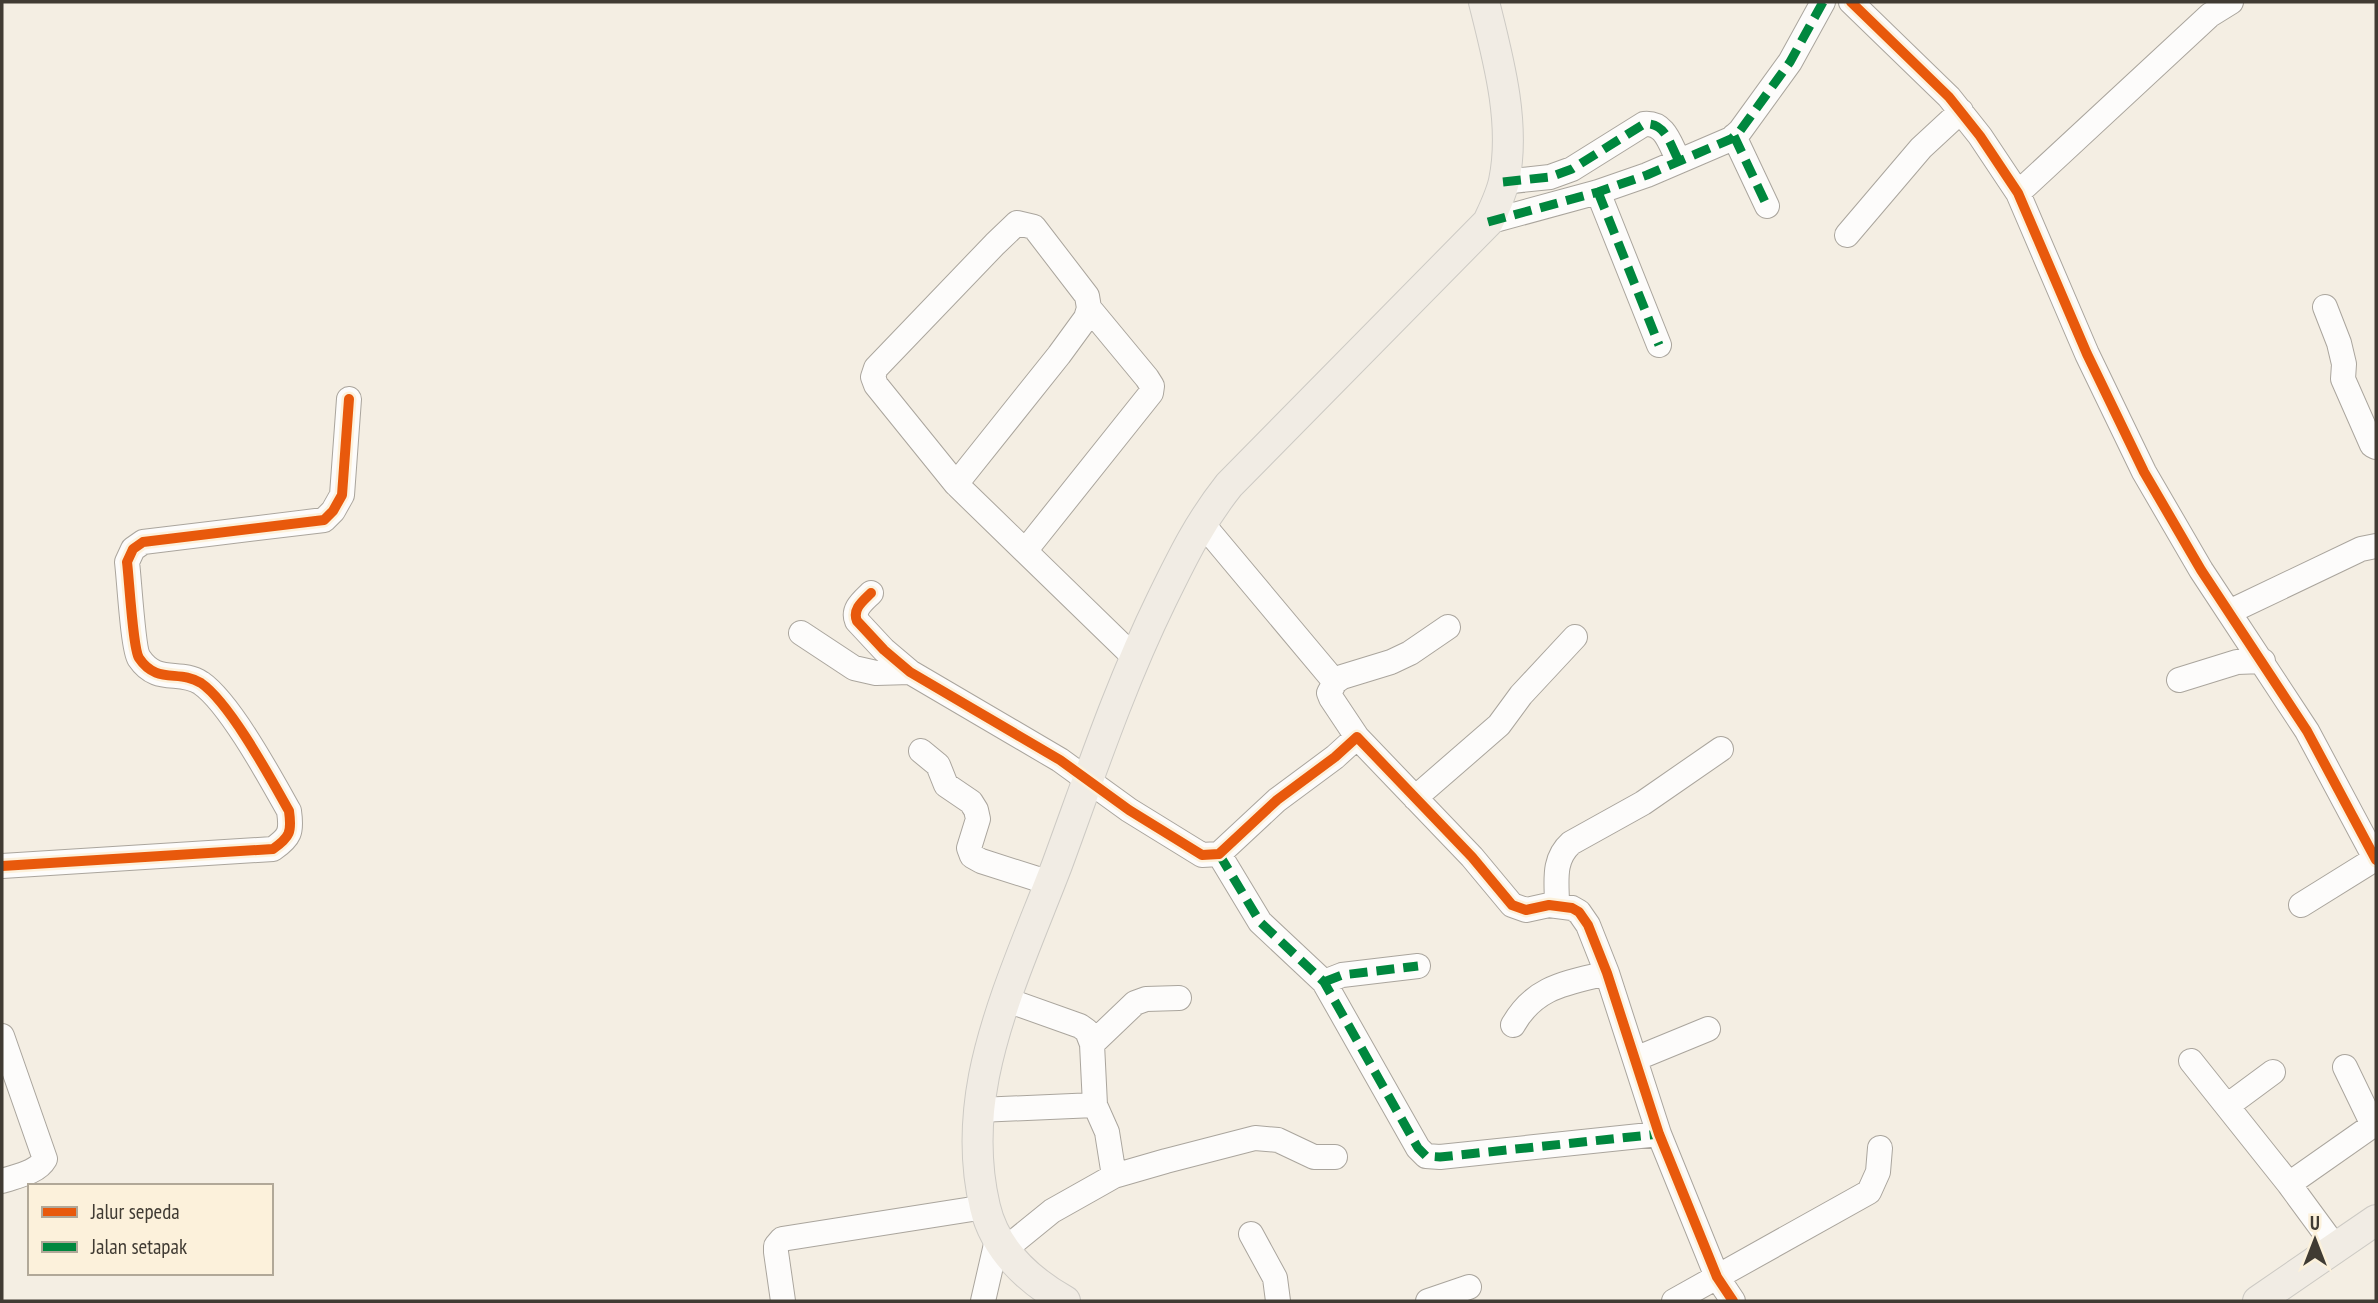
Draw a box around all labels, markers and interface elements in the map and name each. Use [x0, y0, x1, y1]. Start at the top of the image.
legend [28, 1184, 273, 1275]
text: Jalur sepeda [90, 1198, 180, 1225]
north arrow [2280, 1205, 2350, 1275]
text: U [2310, 1211, 2320, 1235]
text: Jalan setapak [90, 1233, 187, 1260]

